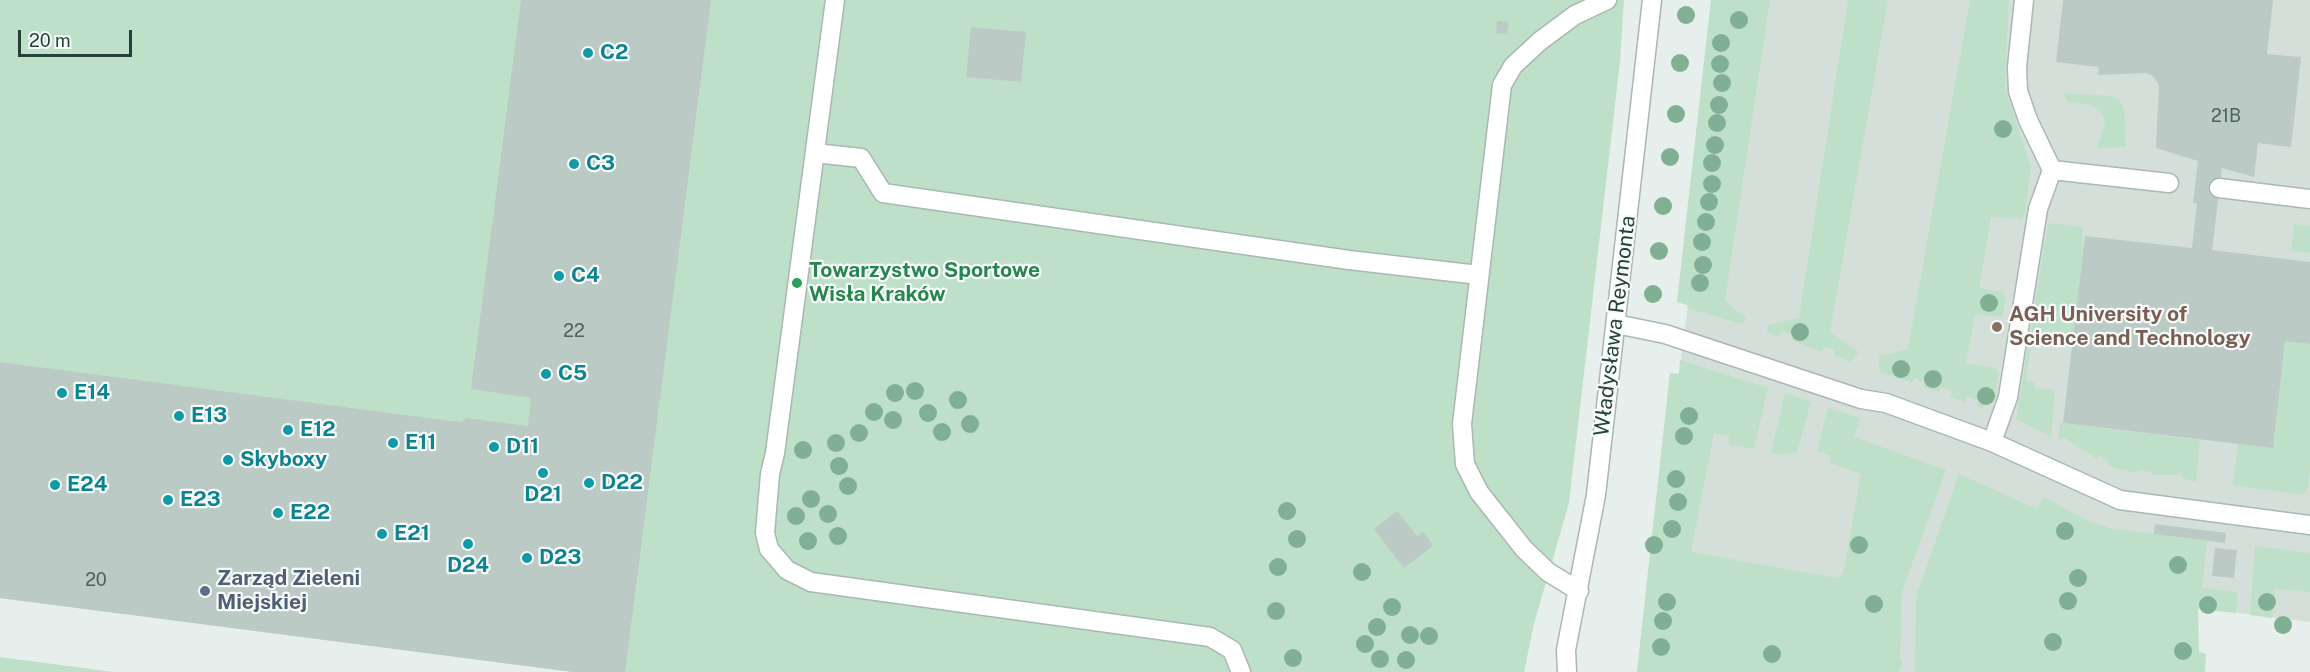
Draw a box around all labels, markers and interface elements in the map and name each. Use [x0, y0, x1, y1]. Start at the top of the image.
scale bar [21, 18, 135, 56]
text: 20 m [29, 30, 71, 51]
place label: C2 [600, 40, 628, 66]
marker: C2 [581, 46, 595, 60]
house number: 21B [2211, 105, 2241, 127]
place label: C3 [586, 151, 615, 177]
marker: C3 [567, 157, 581, 171]
street label: Władysława Reymonta [1589, 214, 1641, 438]
place label: Towarzystwo Sportowe Wisła Kraków [809, 258, 1040, 308]
place label: C4 [571, 263, 600, 289]
marker: C4 [552, 269, 566, 283]
marker: Towarzystwo Sportowe Wisła Kraków [790, 276, 804, 290]
place label: AGH University of Science and Technology [2009, 302, 2250, 352]
house number: 22 [563, 320, 585, 342]
marker: AGH University of Science and Technology [1990, 320, 2004, 334]
place label: C5 [558, 361, 587, 387]
marker: C5 [539, 367, 553, 381]
place label: E14 [74, 380, 110, 406]
marker: E14 [55, 386, 69, 400]
place label: E13 [191, 403, 227, 429]
marker: E13 [172, 409, 186, 423]
place label: E12 [300, 417, 336, 443]
marker: E12 [281, 423, 295, 437]
place label: E11 [405, 430, 436, 456]
place label: D11 [506, 434, 539, 460]
marker: E11 [386, 436, 400, 450]
marker: D11 [487, 440, 501, 454]
place label: Skyboxy [240, 447, 327, 473]
marker: Skyboxy [221, 453, 235, 467]
marker: D21 [536, 466, 550, 480]
place label: D22 [601, 470, 643, 496]
place label: E24 [67, 472, 107, 498]
marker: D22 [582, 476, 596, 490]
marker: E24 [48, 478, 62, 492]
place label: D21 [524, 482, 562, 508]
place label: E23 [180, 487, 221, 513]
marker: E23 [161, 493, 175, 507]
place label: E22 [290, 500, 330, 526]
marker: E22 [271, 506, 285, 520]
place label: E21 [394, 521, 430, 547]
marker: E21 [375, 527, 389, 541]
marker: D24 [461, 537, 475, 551]
place label: D23 [539, 545, 581, 571]
marker: D23 [520, 551, 534, 565]
place label: D24 [447, 553, 489, 579]
place label: Zarząd Zieleni Miejskiej [217, 566, 360, 616]
house number: 20 [85, 569, 107, 591]
marker: Zarząd Zieleni Miejskiej [198, 584, 212, 598]

